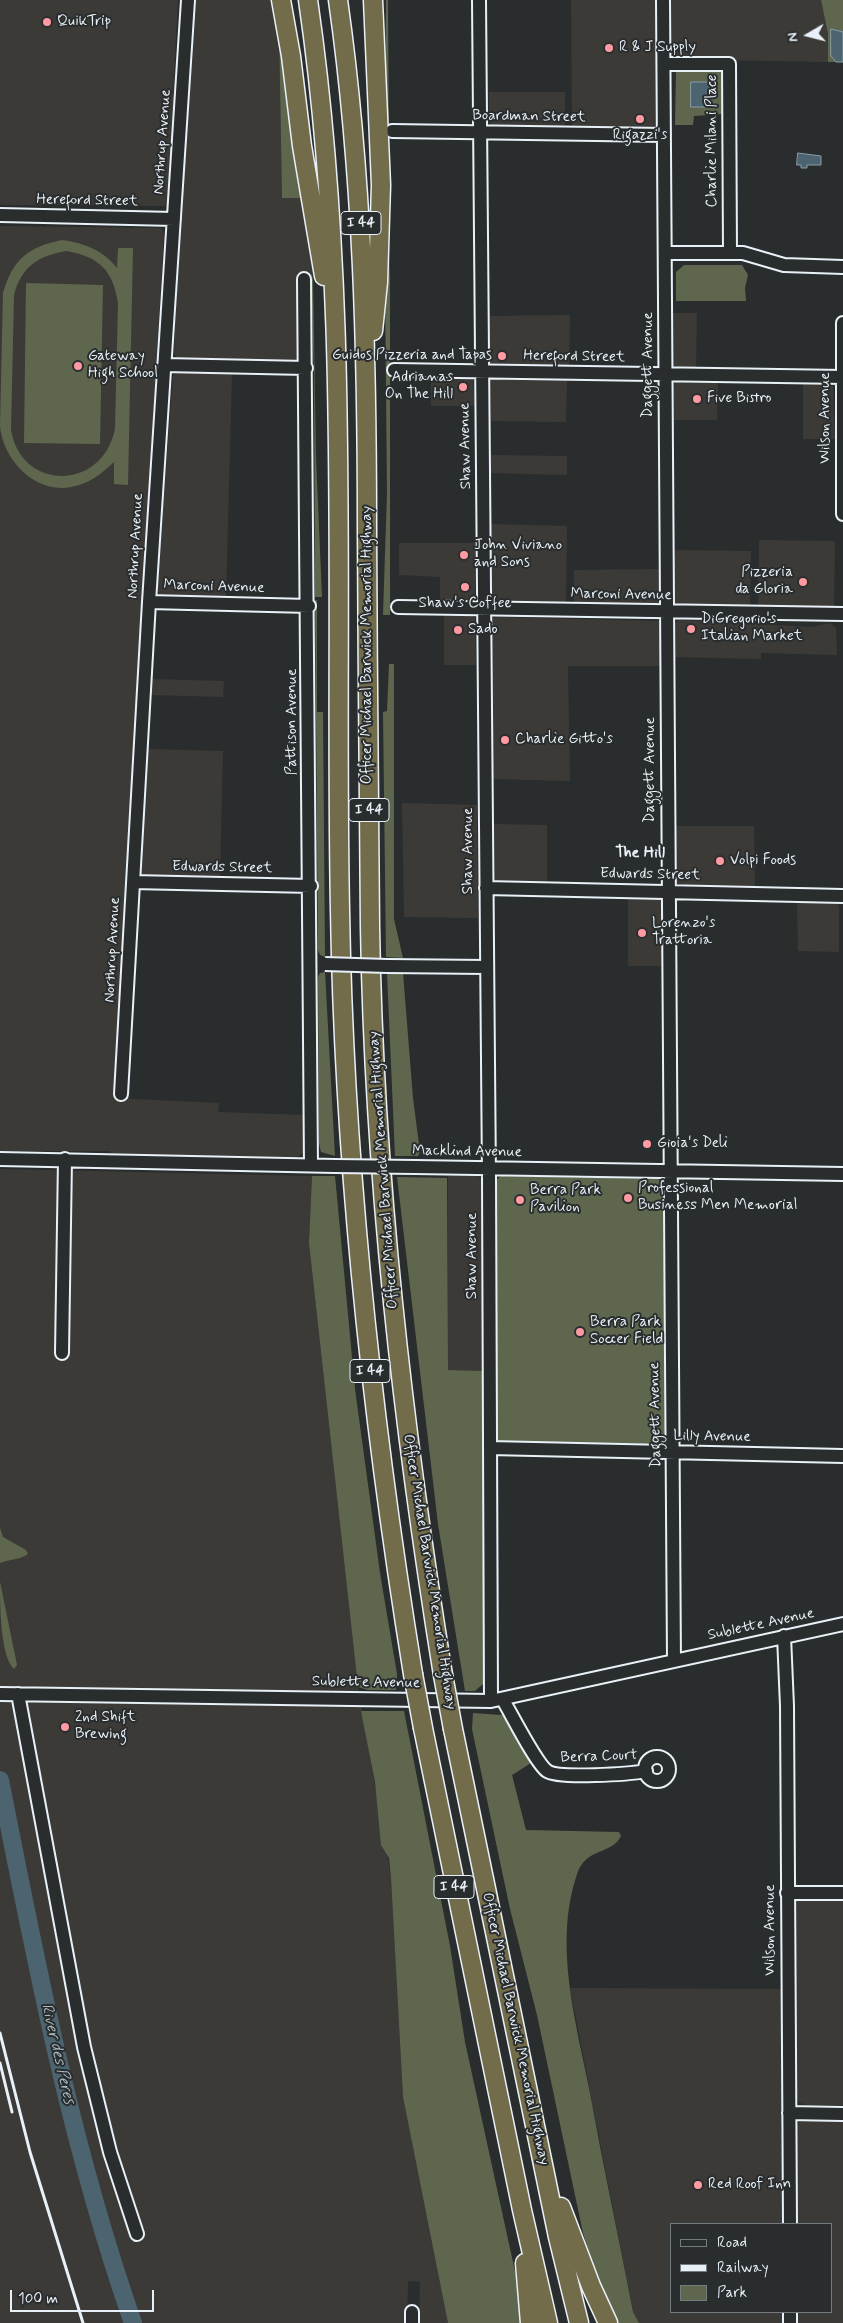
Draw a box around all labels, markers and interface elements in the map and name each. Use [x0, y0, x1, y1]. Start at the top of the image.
north arrow [783, 10, 833, 60]
place label: QuikTrip [57, 13, 111, 31]
marker: QuikTrip [41, 16, 53, 28]
text: N [784, 31, 803, 43]
place label: R & J Supply [619, 39, 696, 57]
marker: R & J Supply [603, 42, 615, 54]
street label: Charlie Milani Place [704, 74, 722, 208]
street label: Northrup Avenue [150, 89, 176, 195]
street label: Boardman Street [472, 107, 586, 127]
marker: Rigazzi's [634, 113, 646, 125]
place label: Rigazzi's [613, 127, 667, 145]
street label: Hereford Street [36, 191, 138, 211]
road number: I 44 [341, 212, 381, 234]
street label: Daggett Avenue [640, 312, 658, 418]
place label: Guidos Pizzeria and Tapas [332, 347, 492, 365]
street label: Hereford Street [523, 347, 625, 367]
place label: Gateway High School [88, 348, 158, 383]
marker: Guidos Pizzeria and Tapas [496, 350, 508, 362]
marker: Gateway High School [72, 360, 84, 372]
place label: Adrianas On The Hill [385, 369, 453, 404]
street label: Wilson Avenue [817, 372, 835, 464]
marker: Adrianas On The Hill [457, 381, 469, 393]
place label: Five Bistro [707, 390, 772, 408]
marker: Five Bistro [691, 393, 703, 405]
street label: Shaw Avenue [456, 402, 476, 490]
street label: Northrup Avenue [124, 493, 148, 599]
street label: Officer Michael Barwick Memorial Highway [359, 506, 377, 784]
place label: John Viviano and Sons [474, 537, 562, 572]
marker: John Viviano and Sons [458, 549, 470, 561]
place label: Pizzeria da Gloria [735, 564, 793, 599]
street label: Marconi Avenue [163, 576, 265, 598]
marker: Pizzeria da Gloria [797, 576, 809, 588]
marker: Shaw's Coffee [459, 581, 471, 593]
street label: Marconi Avenue [570, 585, 672, 605]
place label: Shaw's Coffee [419, 595, 511, 613]
place label: DiGregorio's Italian Market [701, 611, 802, 646]
place label: Sado [468, 621, 498, 639]
marker: DiGregorio's Italian Market [685, 623, 697, 635]
marker: Sado [452, 624, 464, 636]
street label: Pattison Avenue [284, 669, 302, 775]
street label: Daggett Avenue [642, 717, 660, 823]
place label: Charlie Gitto's [515, 731, 613, 749]
marker: Charlie Gitto's [499, 734, 511, 746]
road number: I 44 [349, 798, 389, 822]
street label: Shaw Avenue [460, 808, 478, 894]
district label: The Hill [615, 844, 665, 864]
place label: Volpi Foods [730, 852, 796, 870]
marker: Volpi Foods [714, 855, 726, 867]
street label: Edwards Street [172, 858, 272, 878]
street label: Edwards Street [600, 865, 700, 885]
street label: Northrup Avenue [101, 897, 125, 1003]
place label: Lorenzo's Trattoria [652, 915, 715, 950]
marker: Lorenzo's Trattoria [636, 927, 648, 939]
street label: Officer Michael Barwick Memorial Highway [365, 1030, 403, 1310]
place label: Gioia's Deli [657, 1135, 728, 1153]
marker: Gioia's Deli [641, 1138, 653, 1150]
street label: Macklind Avenue [412, 1142, 522, 1162]
place label: Professional Business Men Memorial [638, 1180, 797, 1215]
place label: Berra Park Pavilion [530, 1182, 601, 1217]
marker: Professional Business Men Memorial [622, 1192, 634, 1204]
marker: Berra Park Pavilion [514, 1194, 526, 1206]
street label: Shaw Avenue [464, 1213, 482, 1299]
place label: Berra Park Soccer Field [590, 1314, 663, 1349]
marker: Berra Park Soccer Field [574, 1326, 586, 1338]
road number: I 44 [350, 1360, 390, 1382]
street label: Daggett Avenue [646, 1362, 666, 1468]
street label: Lilly Avenue [673, 1427, 751, 1447]
street label: Officer Michael Barwick Memorial Highway [398, 1433, 460, 1711]
street label: Sublette Avenue [706, 1605, 816, 1645]
street label: Sublette Avenue [312, 1673, 420, 1693]
place label: 2nd Shift Brewing [75, 1709, 136, 1744]
marker: 2nd Shift Brewing [59, 1721, 71, 1733]
street label: Berra Court [560, 1747, 638, 1767]
road number: I 44 [434, 1875, 474, 1898]
street label: Wilson Avenue [762, 1884, 780, 1976]
street label: Officer Michael Barwick Memorial Highway [477, 1891, 553, 2167]
water label: River des Peres [36, 2002, 78, 2106]
place label: Red Roof Inn [708, 2176, 791, 2194]
marker: Red Roof Inn [692, 2179, 704, 2191]
legend [670, 2223, 833, 2313]
text: Road [717, 2233, 747, 2253]
text: Railway [717, 2258, 769, 2278]
scale bar [12, 2280, 156, 2312]
text: Park [717, 2283, 747, 2303]
text: 100 m [18, 2289, 58, 2309]

